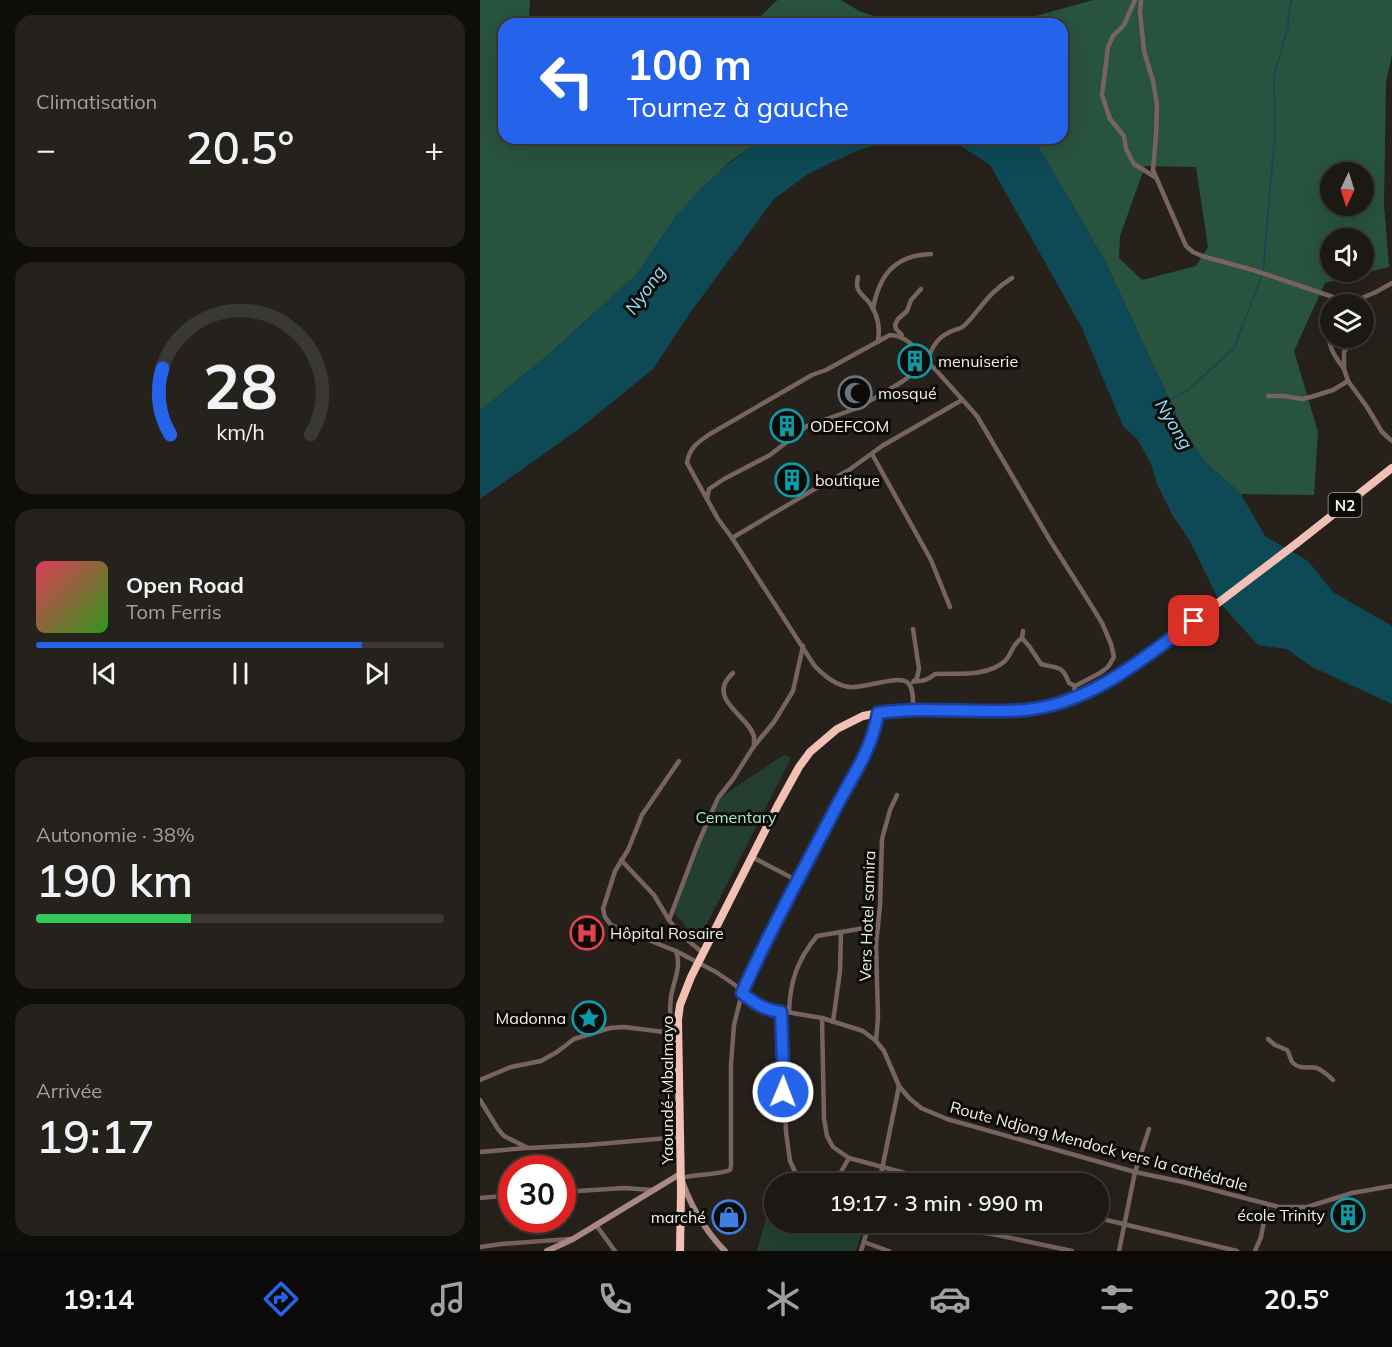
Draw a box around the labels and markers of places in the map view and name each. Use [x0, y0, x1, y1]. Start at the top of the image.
building icon: menuiserie [897, 343, 933, 379]
place label: menuiserie [938, 351, 1018, 371]
mosque icon: mosqué [837, 375, 873, 411]
place label: mosqué [878, 383, 937, 403]
building icon: ODEFCOM [769, 408, 805, 444]
place label: ODEFCOM [810, 416, 889, 436]
building icon: boutique [774, 462, 810, 498]
place label: boutique [815, 470, 880, 490]
pin [1168, 595, 1219, 646]
hospital icon: Hôpital Rosaire [569, 915, 605, 951]
place label: Hôpital Rosaire [610, 923, 724, 943]
place icon: Madonna [571, 1000, 607, 1036]
place label: Madonna [496, 1008, 566, 1028]
building icon: école Trinity [1330, 1197, 1366, 1233]
shop icon: marché [711, 1199, 747, 1235]
place label: école Trinity [1237, 1205, 1325, 1225]
place label: marché [651, 1207, 706, 1227]

